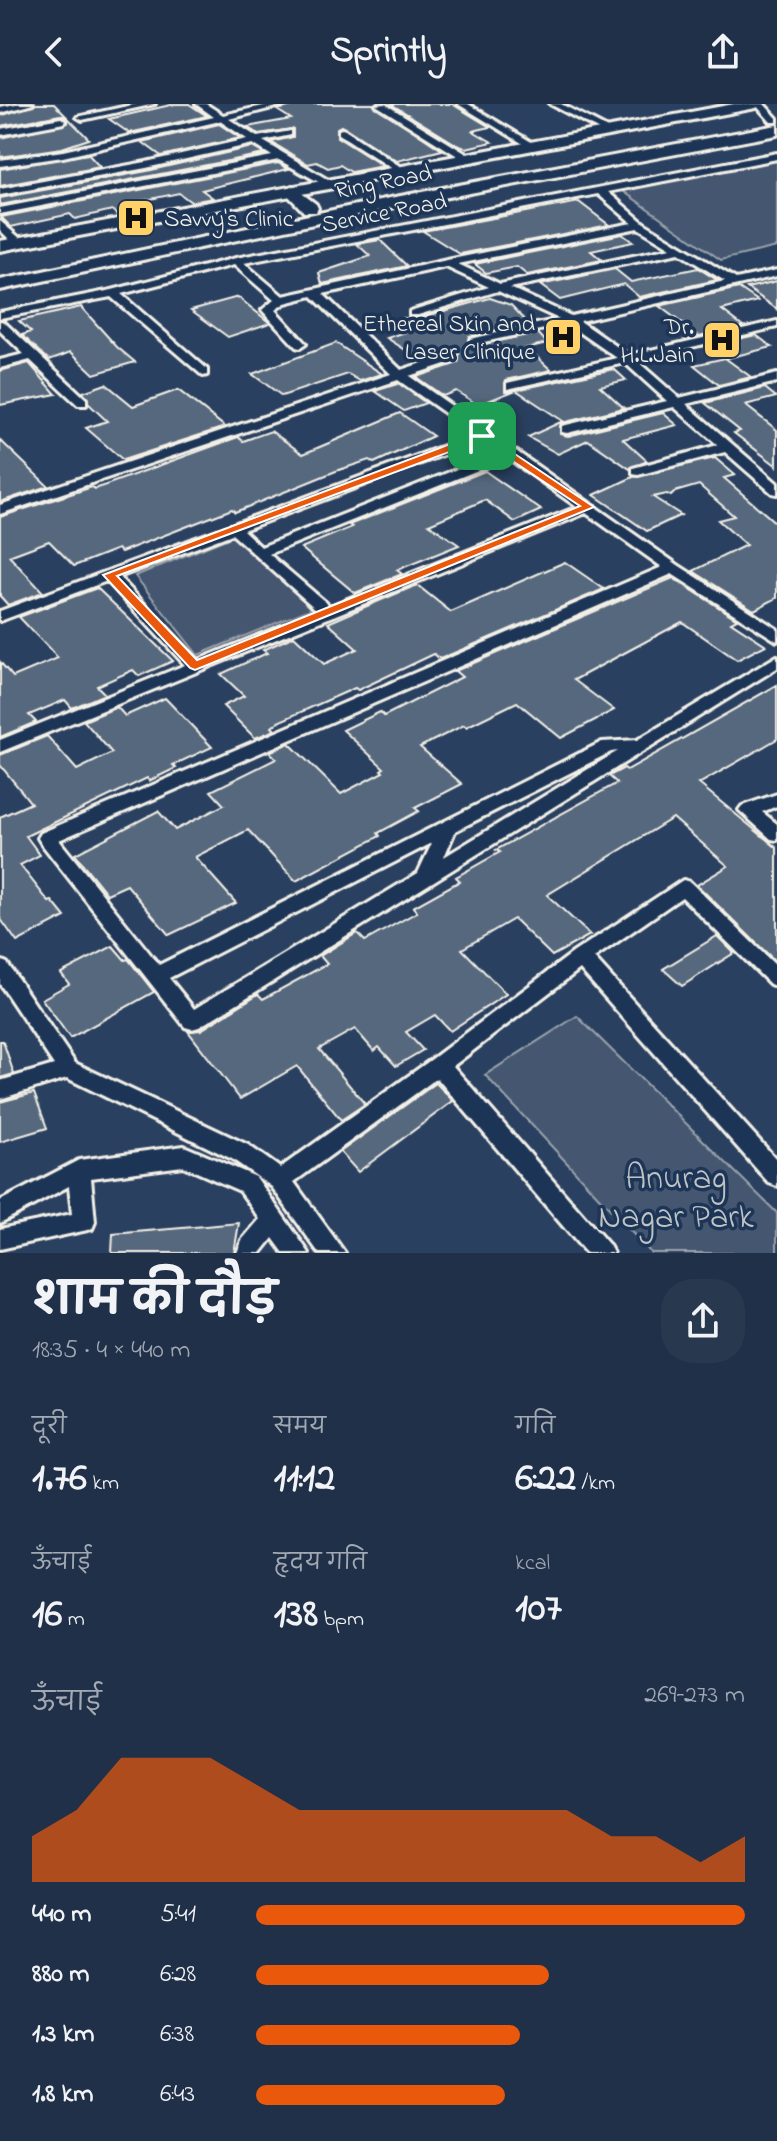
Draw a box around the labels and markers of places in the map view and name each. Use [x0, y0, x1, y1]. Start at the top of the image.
hospital icon: Savvy's Clinic [115, 197, 157, 239]
place label: Savvy's Clinic [164, 203, 294, 239]
place label: Ethereal Skin and Laser Clinique [363, 308, 536, 371]
place label: Dr. H.L.Jain [621, 311, 694, 374]
hospital icon: Ethereal Skin and Laser Clinique [542, 316, 584, 358]
hospital icon: Dr. H.L.Jain [701, 319, 743, 361]
pin [448, 402, 516, 470]

